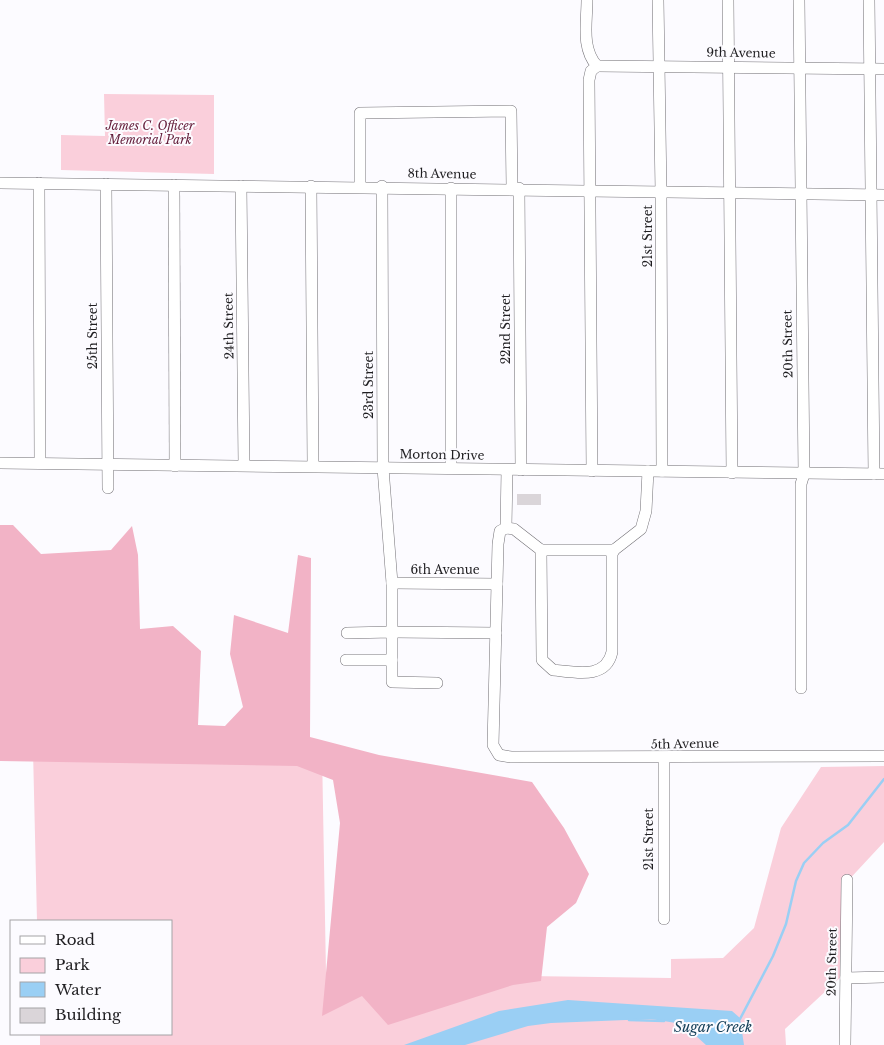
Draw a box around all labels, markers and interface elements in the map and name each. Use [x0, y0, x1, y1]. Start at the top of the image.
street label: 9th Avenue [706, 44, 776, 61]
park label: James C. Officer Memorial Park [105, 118, 195, 147]
street label: 8th Avenue [408, 165, 477, 182]
street label: 21st Street [640, 204, 655, 267]
street label: 24th Street [220, 292, 237, 360]
street label: 22nd Street [498, 293, 513, 364]
street label: 25th Street [85, 302, 100, 369]
street label: 20th Street [779, 309, 796, 378]
street label: 23rd Street [361, 351, 376, 419]
street label: Morton Drive [400, 446, 485, 463]
street label: 6th Avenue [410, 562, 480, 577]
street label: 5th Avenue [651, 735, 719, 752]
street label: 21st Street [641, 807, 656, 870]
legend [10, 920, 172, 1035]
street label: 20th Street [823, 927, 840, 996]
text: Road [55, 930, 95, 949]
text: Park [55, 955, 91, 974]
text: Water [54, 980, 102, 999]
text: Building [55, 1005, 122, 1024]
water label: Sugar Creek [674, 1018, 752, 1036]

